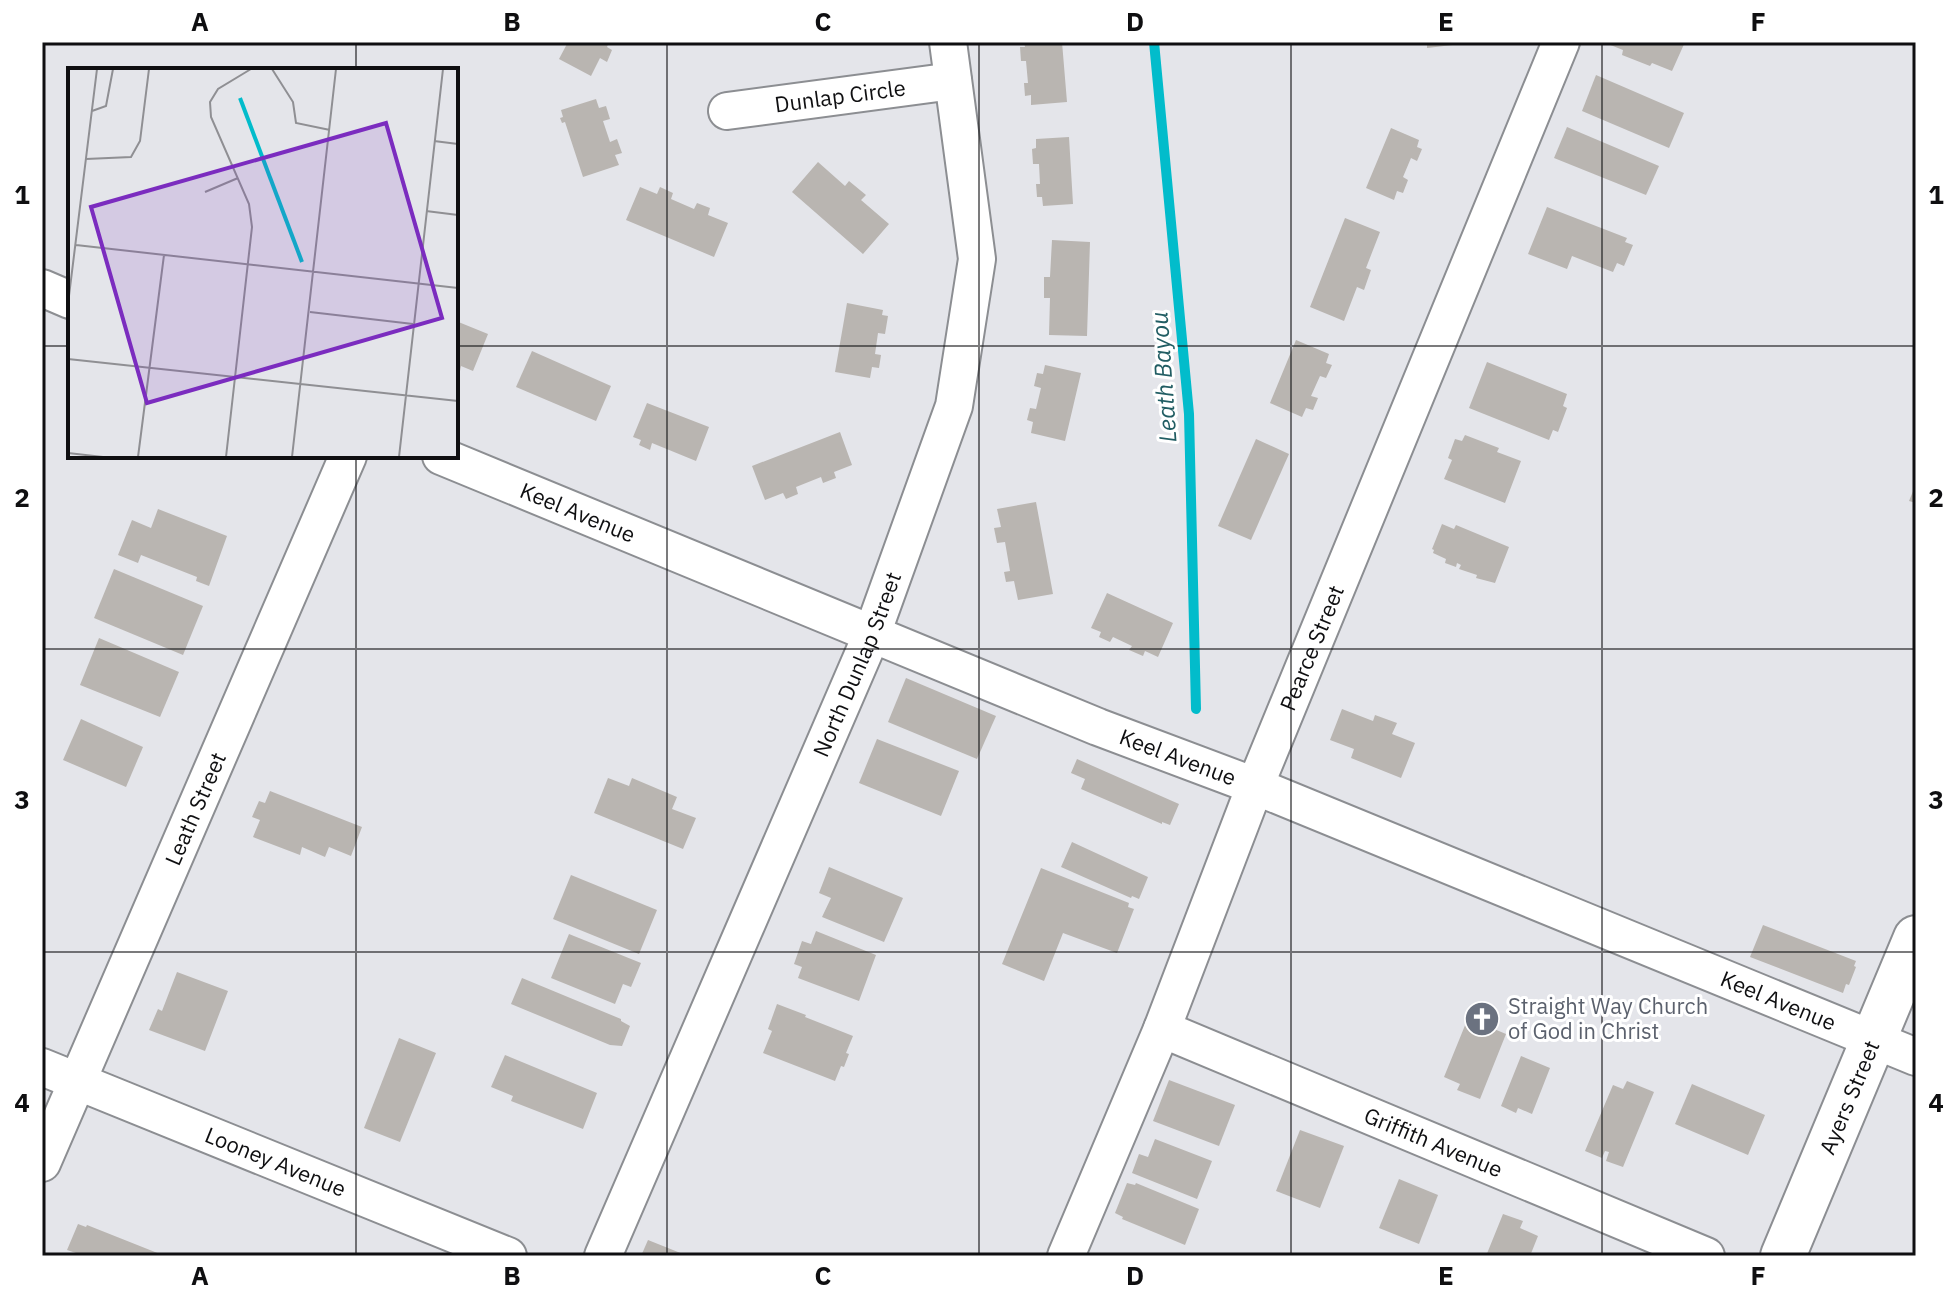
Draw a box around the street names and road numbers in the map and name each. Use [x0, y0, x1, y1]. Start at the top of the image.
street label: Dunlap Circle [773, 72, 907, 119]
street label: Keel Avenue [516, 475, 640, 549]
street label: North Dunlap Street [806, 568, 907, 761]
street label: Pearce Street [1273, 581, 1350, 715]
street label: Keel Avenue [1116, 721, 1240, 792]
street label: Leath Street [158, 748, 232, 870]
street label: Keel Avenue [1716, 963, 1841, 1037]
street label: Ayers Street [1812, 1036, 1886, 1159]
street label: Griffith Avenue [1360, 1100, 1507, 1184]
street label: Looney Avenue [201, 1120, 350, 1203]

